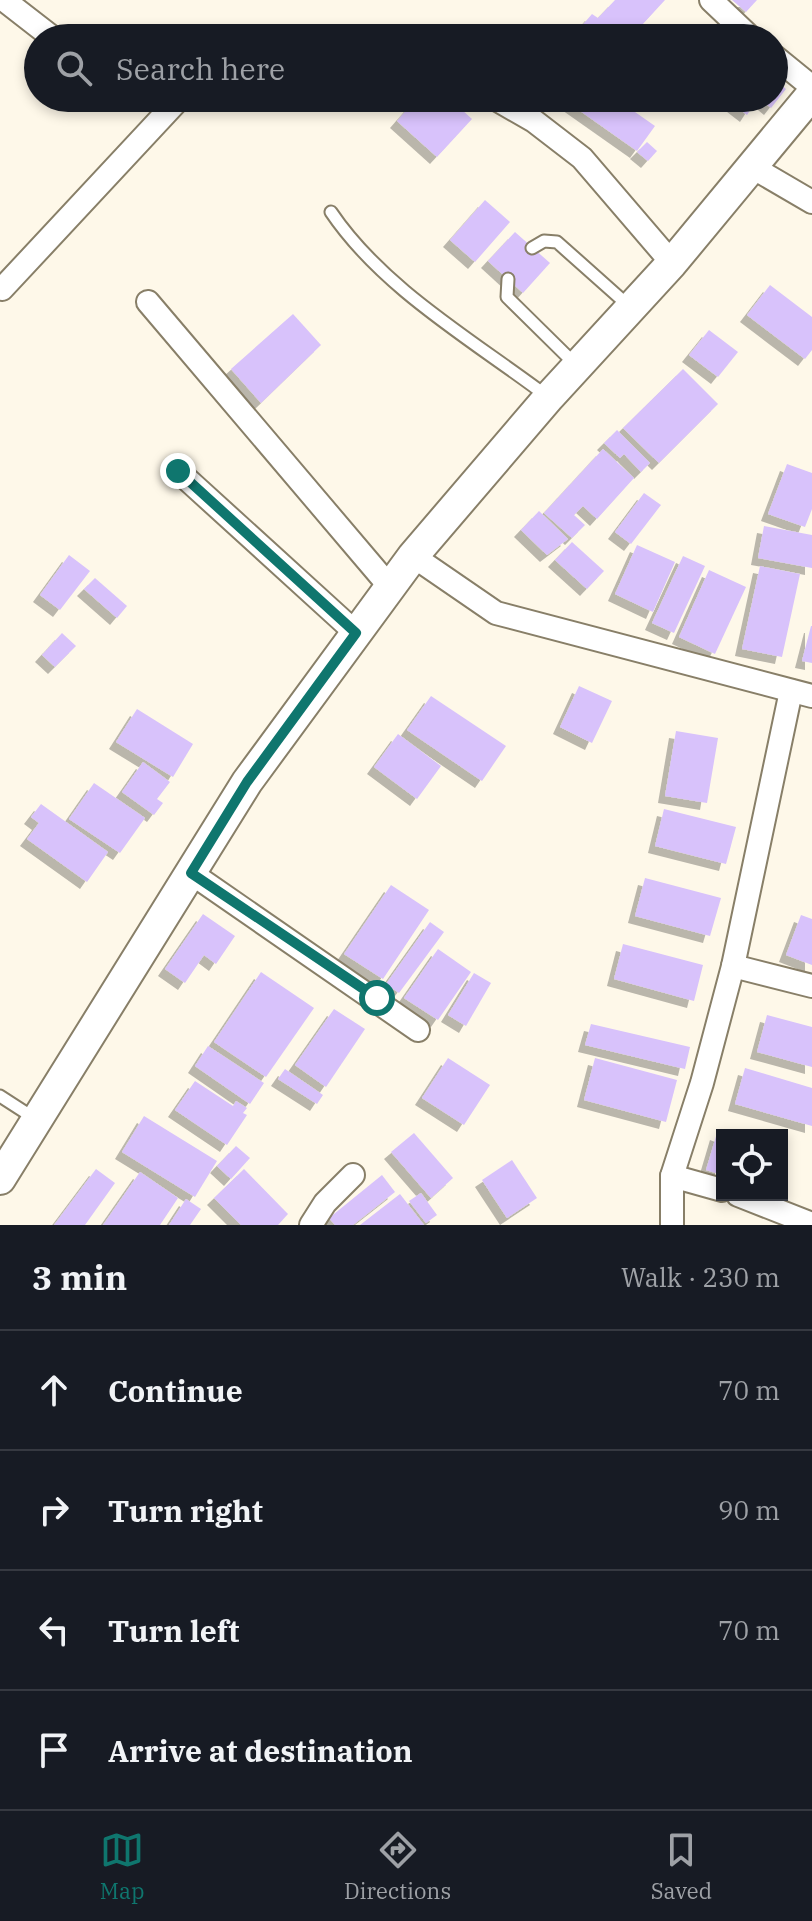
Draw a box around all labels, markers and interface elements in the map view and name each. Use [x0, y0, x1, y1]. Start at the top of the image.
search box [24, 24, 788, 112]
icon: search [52, 46, 96, 90]
text: Search here [116, 49, 285, 88]
route end [160, 453, 196, 489]
route start [359, 980, 395, 1016]
map controls [716, 1129, 788, 1201]
button: locate [716, 1129, 788, 1201]
text: 3 min [32, 1255, 127, 1299]
text: Walk · 230 m [621, 1260, 780, 1294]
icon: ahead [32, 1368, 76, 1412]
text: Continue [108, 1371, 243, 1410]
text: 70 m [718, 1373, 780, 1407]
icon: right [32, 1488, 76, 1532]
text: Turn right [108, 1491, 263, 1530]
text: 90 m [718, 1493, 780, 1527]
icon: left [32, 1608, 76, 1652]
text: Turn left [108, 1611, 240, 1650]
text: 70 m [718, 1613, 780, 1647]
icon: arrive [32, 1728, 76, 1772]
text: Arrive at destination [108, 1731, 413, 1770]
tab: Map [100, 1828, 144, 1905]
tab: Directions [344, 1828, 451, 1905]
tab: Saved [651, 1828, 712, 1905]

